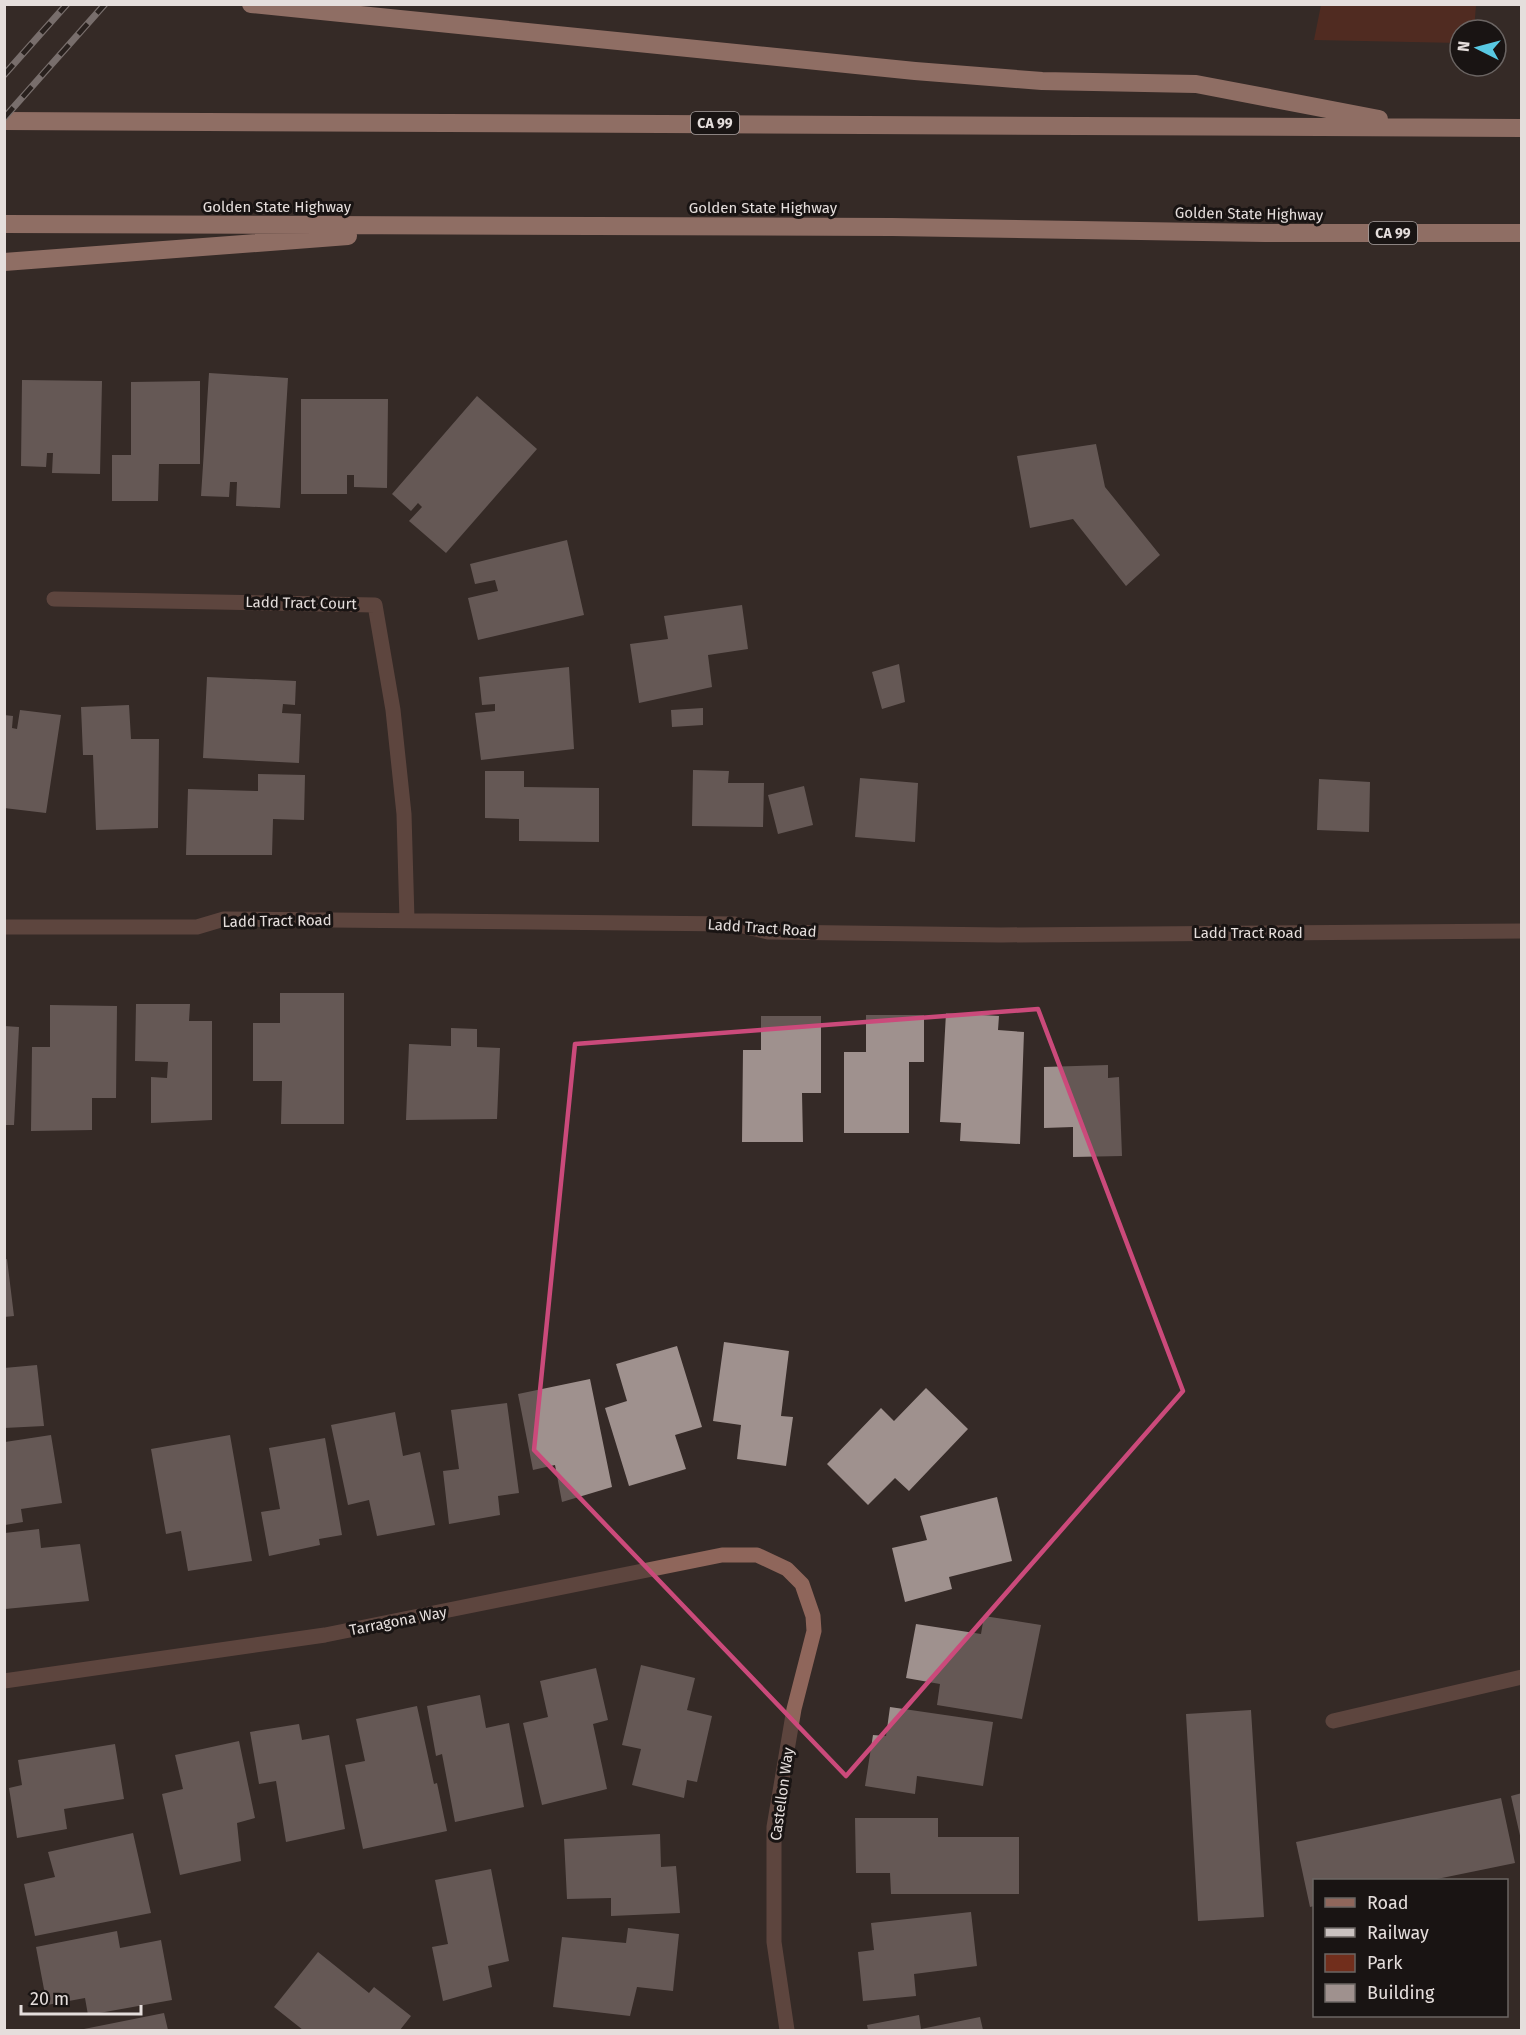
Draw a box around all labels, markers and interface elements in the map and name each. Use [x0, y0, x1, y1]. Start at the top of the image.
north arrow [1448, 18, 1508, 78]
text: N [1454, 40, 1474, 53]
road number: CA 99 [691, 112, 739, 134]
street label: Golden State Highway [203, 198, 352, 216]
street label: Golden State Highway [689, 199, 838, 217]
street label: Golden State Highway [1175, 204, 1324, 224]
road number: CA 99 [1369, 222, 1417, 244]
street label: Ladd Tract Court [245, 593, 357, 613]
street label: Ladd Tract Road [222, 911, 332, 931]
street label: Ladd Tract Road [707, 915, 817, 941]
street label: Ladd Tract Road [1193, 924, 1303, 942]
street label: Tarragona Way [348, 1603, 449, 1639]
street label: Castellon Way [767, 1746, 798, 1842]
legend [1313, 1879, 1508, 2017]
text: Road [1367, 1892, 1409, 1914]
text: Railway [1367, 1922, 1429, 1944]
text: Park [1367, 1952, 1403, 1974]
scale bar [21, 1978, 141, 2016]
text: Building [1367, 1982, 1435, 2004]
text: 20 m [30, 1988, 69, 2010]

